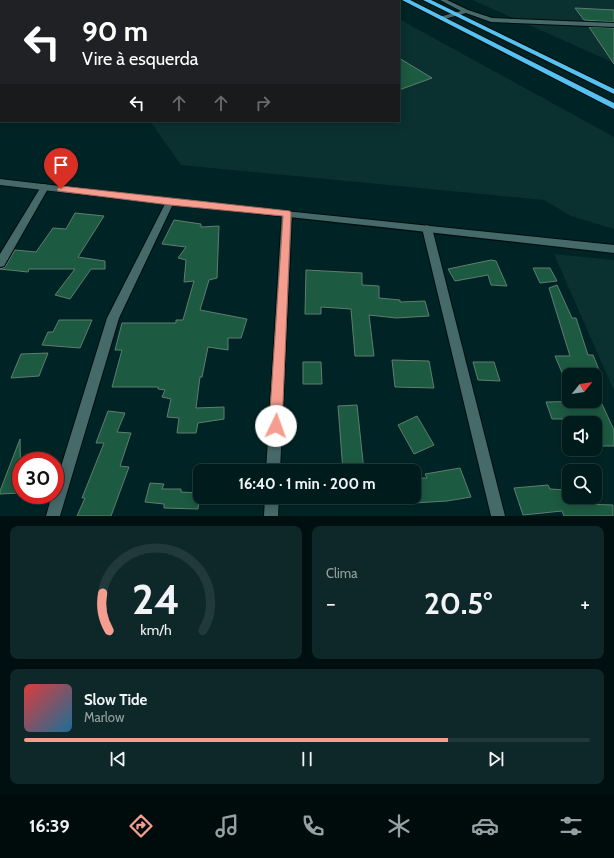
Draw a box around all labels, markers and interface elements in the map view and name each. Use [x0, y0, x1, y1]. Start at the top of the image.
text: 90 m [82, 14, 148, 48]
icon: left [16, 16, 68, 68]
text: Vire à esquerda [82, 48, 198, 70]
icon: left [126, 92, 148, 114]
icon: ahead [168, 92, 190, 114]
icon: ahead [210, 92, 232, 114]
icon: right [252, 92, 274, 114]
pin [44, 148, 78, 189]
icon: arrive [50, 154, 72, 176]
north arrow [562, 368, 602, 408]
map controls [562, 368, 602, 504]
position arrow [255, 405, 297, 447]
button: sound [562, 416, 602, 456]
speed limit sign: 30 [12, 452, 64, 504]
button: search [562, 464, 602, 504]
text: 16:40 · 1 min · 200 m [238, 475, 376, 493]
text: Clima [326, 565, 357, 581]
text: 24 [132, 573, 180, 623]
text: 20.5° [424, 585, 492, 622]
text: − [326, 590, 336, 617]
text: + [580, 590, 590, 617]
text: km/h [140, 620, 172, 638]
text: Slow Tide [84, 691, 147, 709]
text: Marlow [84, 709, 124, 725]
icon: previous [107, 748, 129, 770]
icon: pause [296, 748, 318, 770]
icon: next [485, 748, 507, 770]
icon: directions [127, 812, 155, 840]
icon: music [213, 812, 241, 840]
icon: phone [299, 812, 327, 840]
icon: climate [385, 812, 413, 840]
icon: car [471, 812, 499, 840]
icon: filters [557, 812, 585, 840]
text: 16:39 [29, 815, 70, 837]

